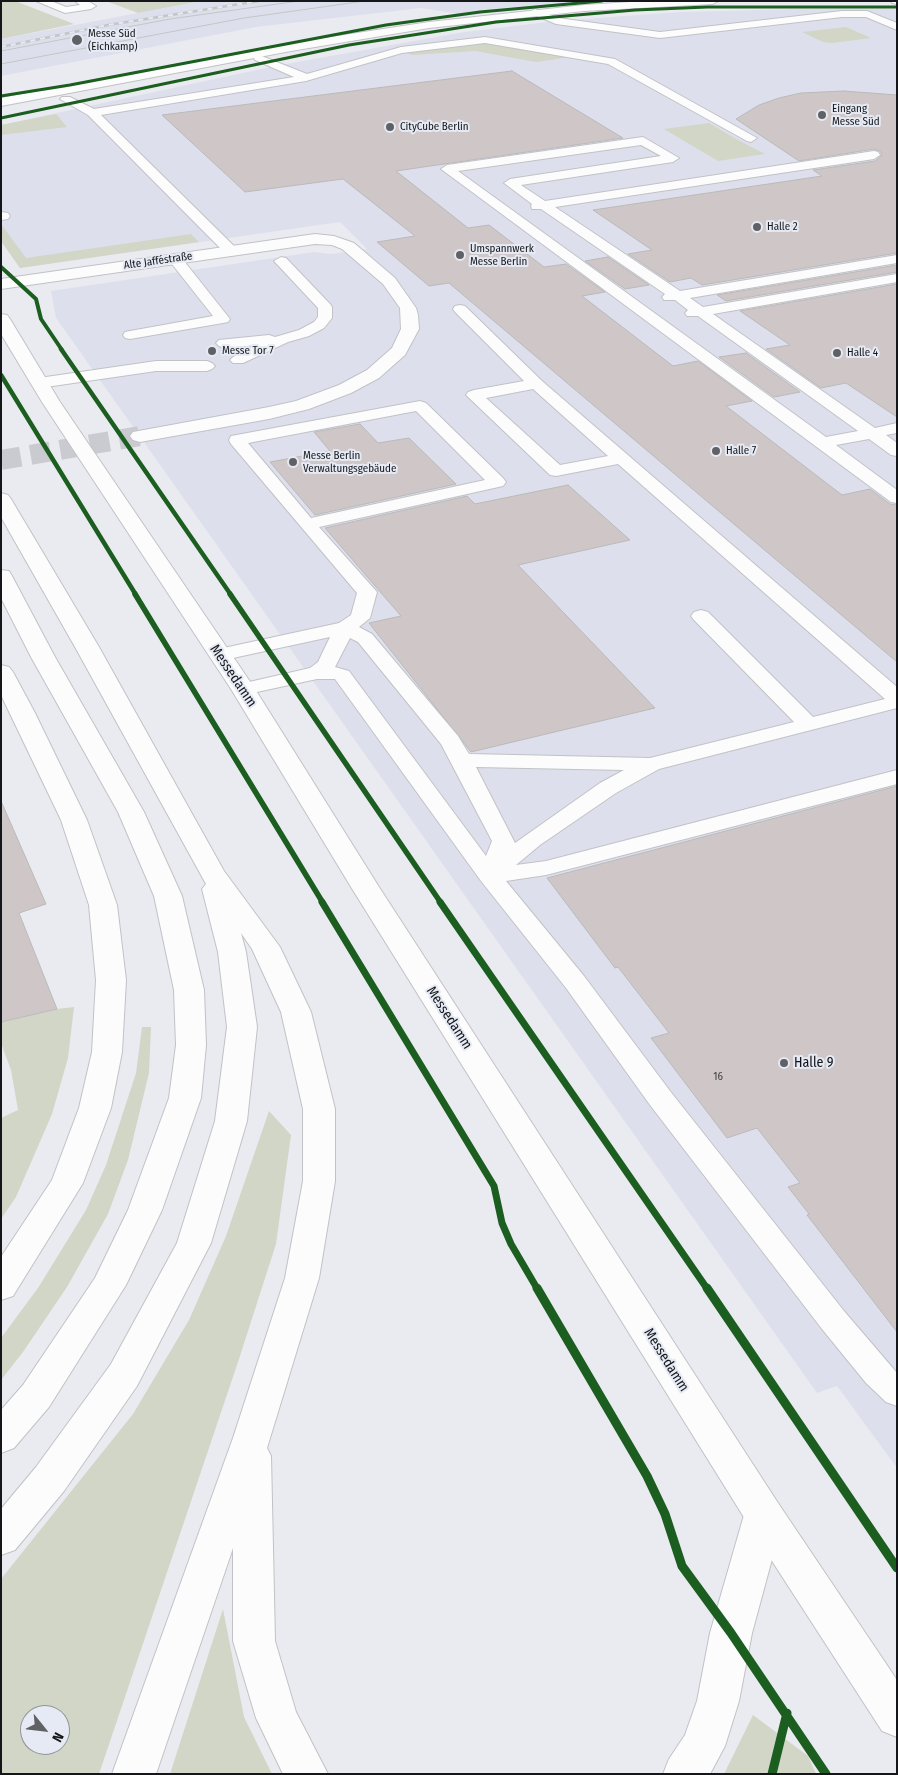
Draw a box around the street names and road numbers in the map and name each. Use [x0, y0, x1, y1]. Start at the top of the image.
street label: Alte Jafféstraße [123, 250, 193, 272]
street label: Messedamm [206, 642, 260, 710]
street label: Messedamm [422, 983, 476, 1053]
street label: Messedamm [640, 1325, 692, 1395]

